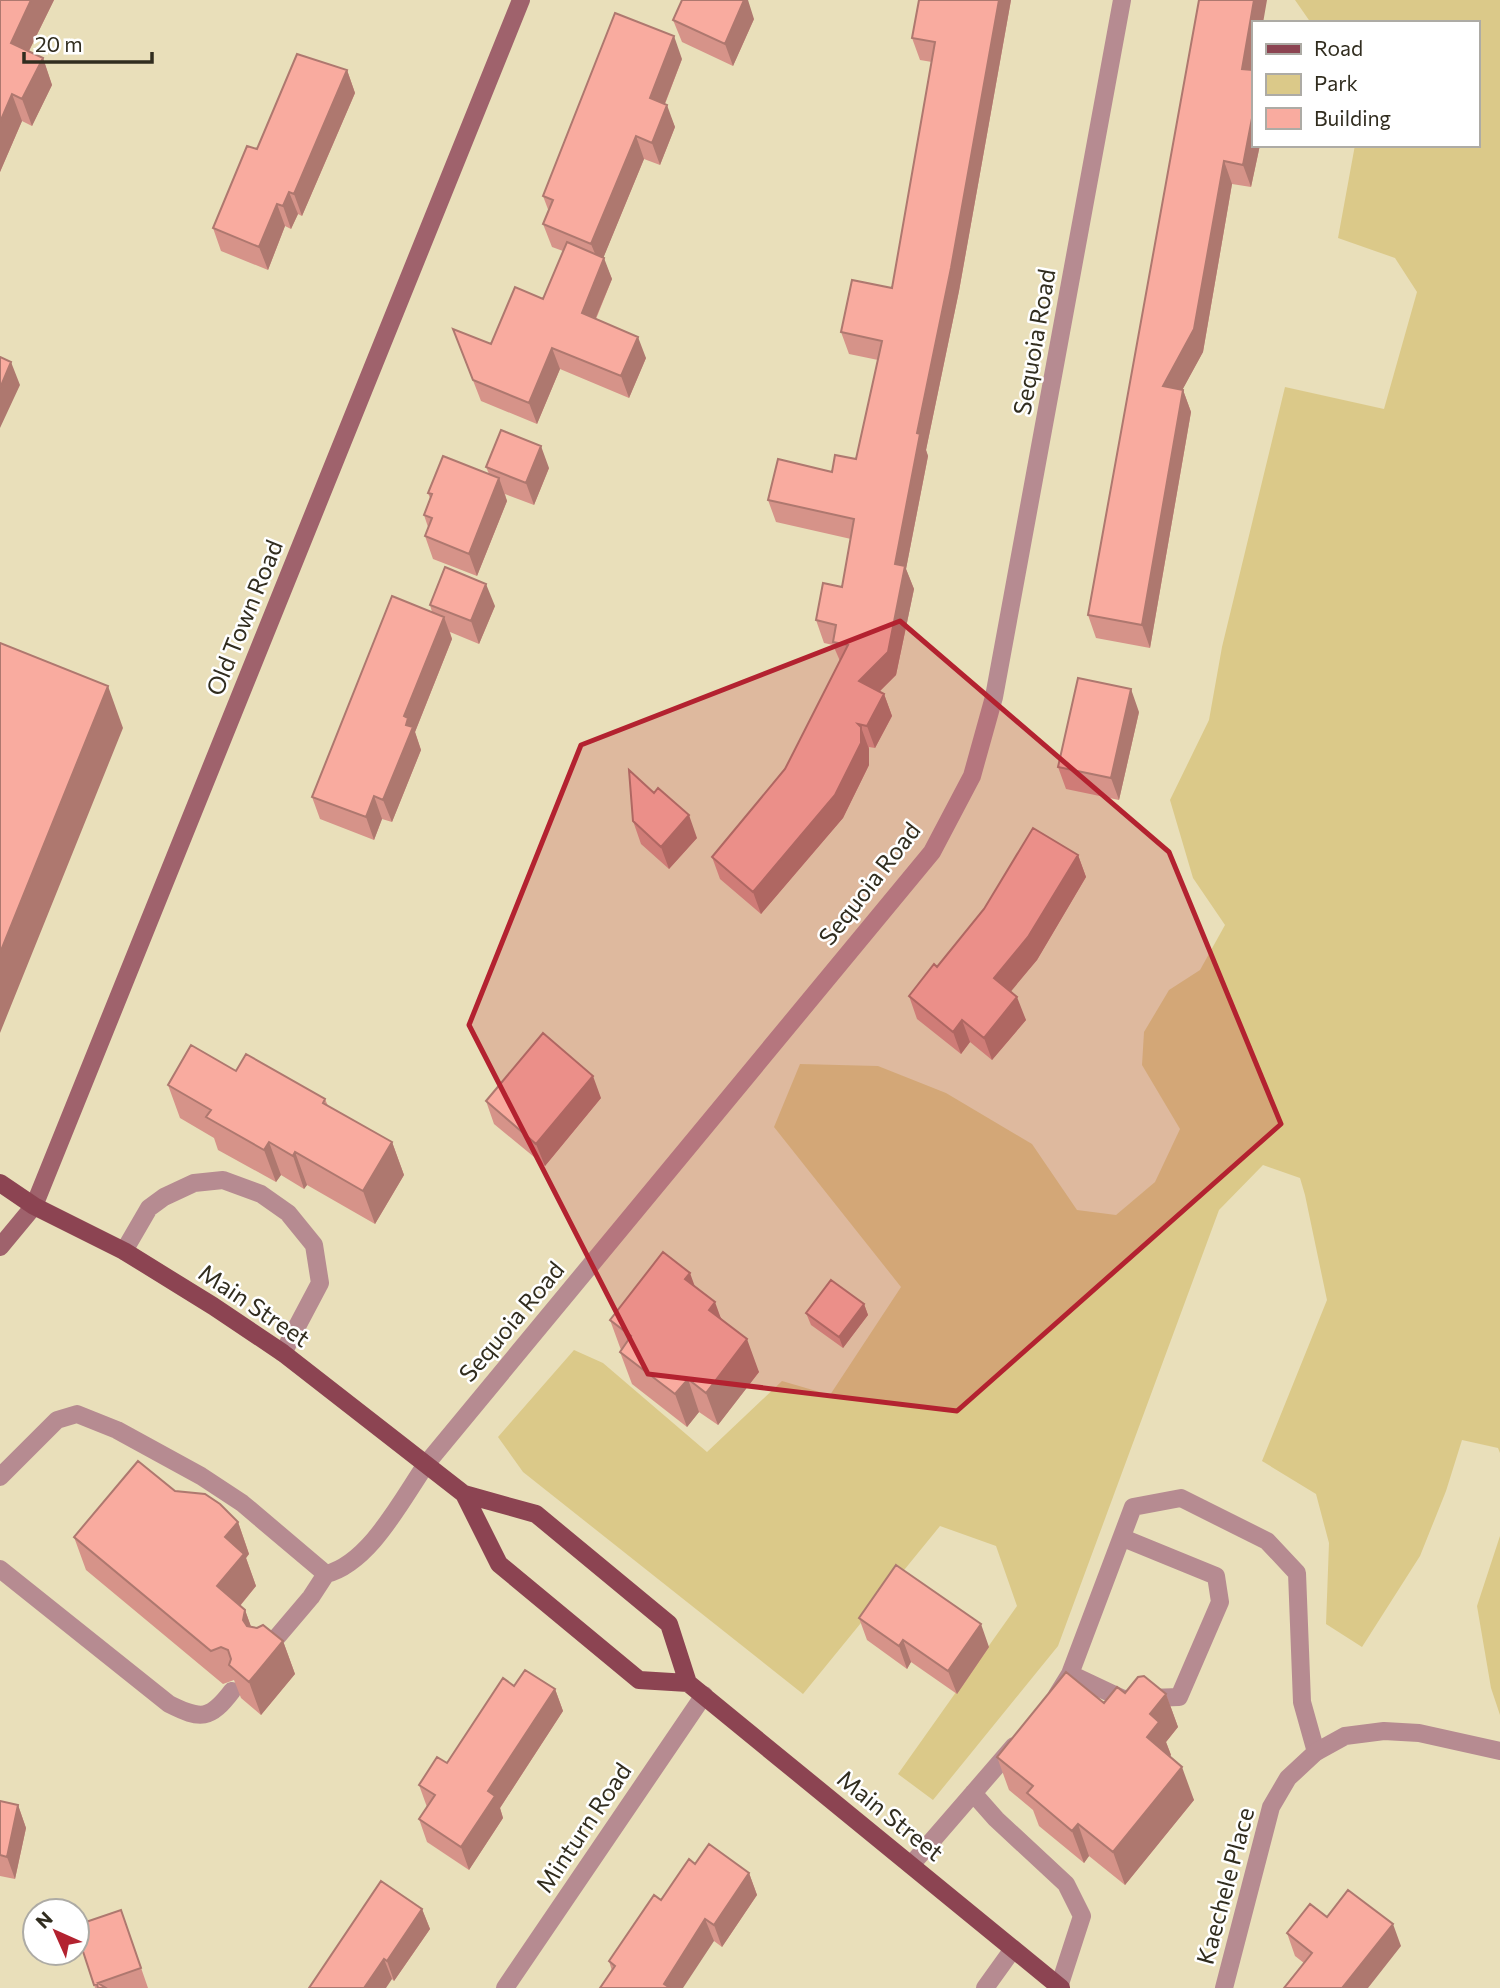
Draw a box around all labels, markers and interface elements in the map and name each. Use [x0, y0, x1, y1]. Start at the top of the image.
scale bar [24, 21, 152, 65]
legend [1252, 21, 1479, 147]
text: 20 m [35, 31, 83, 56]
text: Road [1314, 35, 1363, 60]
text: Park [1314, 70, 1358, 95]
text: Building [1314, 105, 1391, 130]
street label: Sequoia Road [1006, 266, 1061, 417]
street label: Old Town Road [199, 535, 288, 699]
street label: Sequoia Road [812, 816, 926, 950]
street label: Sequoia Road [452, 1255, 569, 1387]
street label: Main Street [194, 1257, 316, 1353]
street label: Minturn Road [529, 1757, 637, 1898]
street label: Main Street [832, 1763, 950, 1866]
street label: Kaechele Place [1190, 1804, 1259, 1967]
north arrow [21, 1897, 91, 1967]
text: N [30, 1906, 57, 1933]

